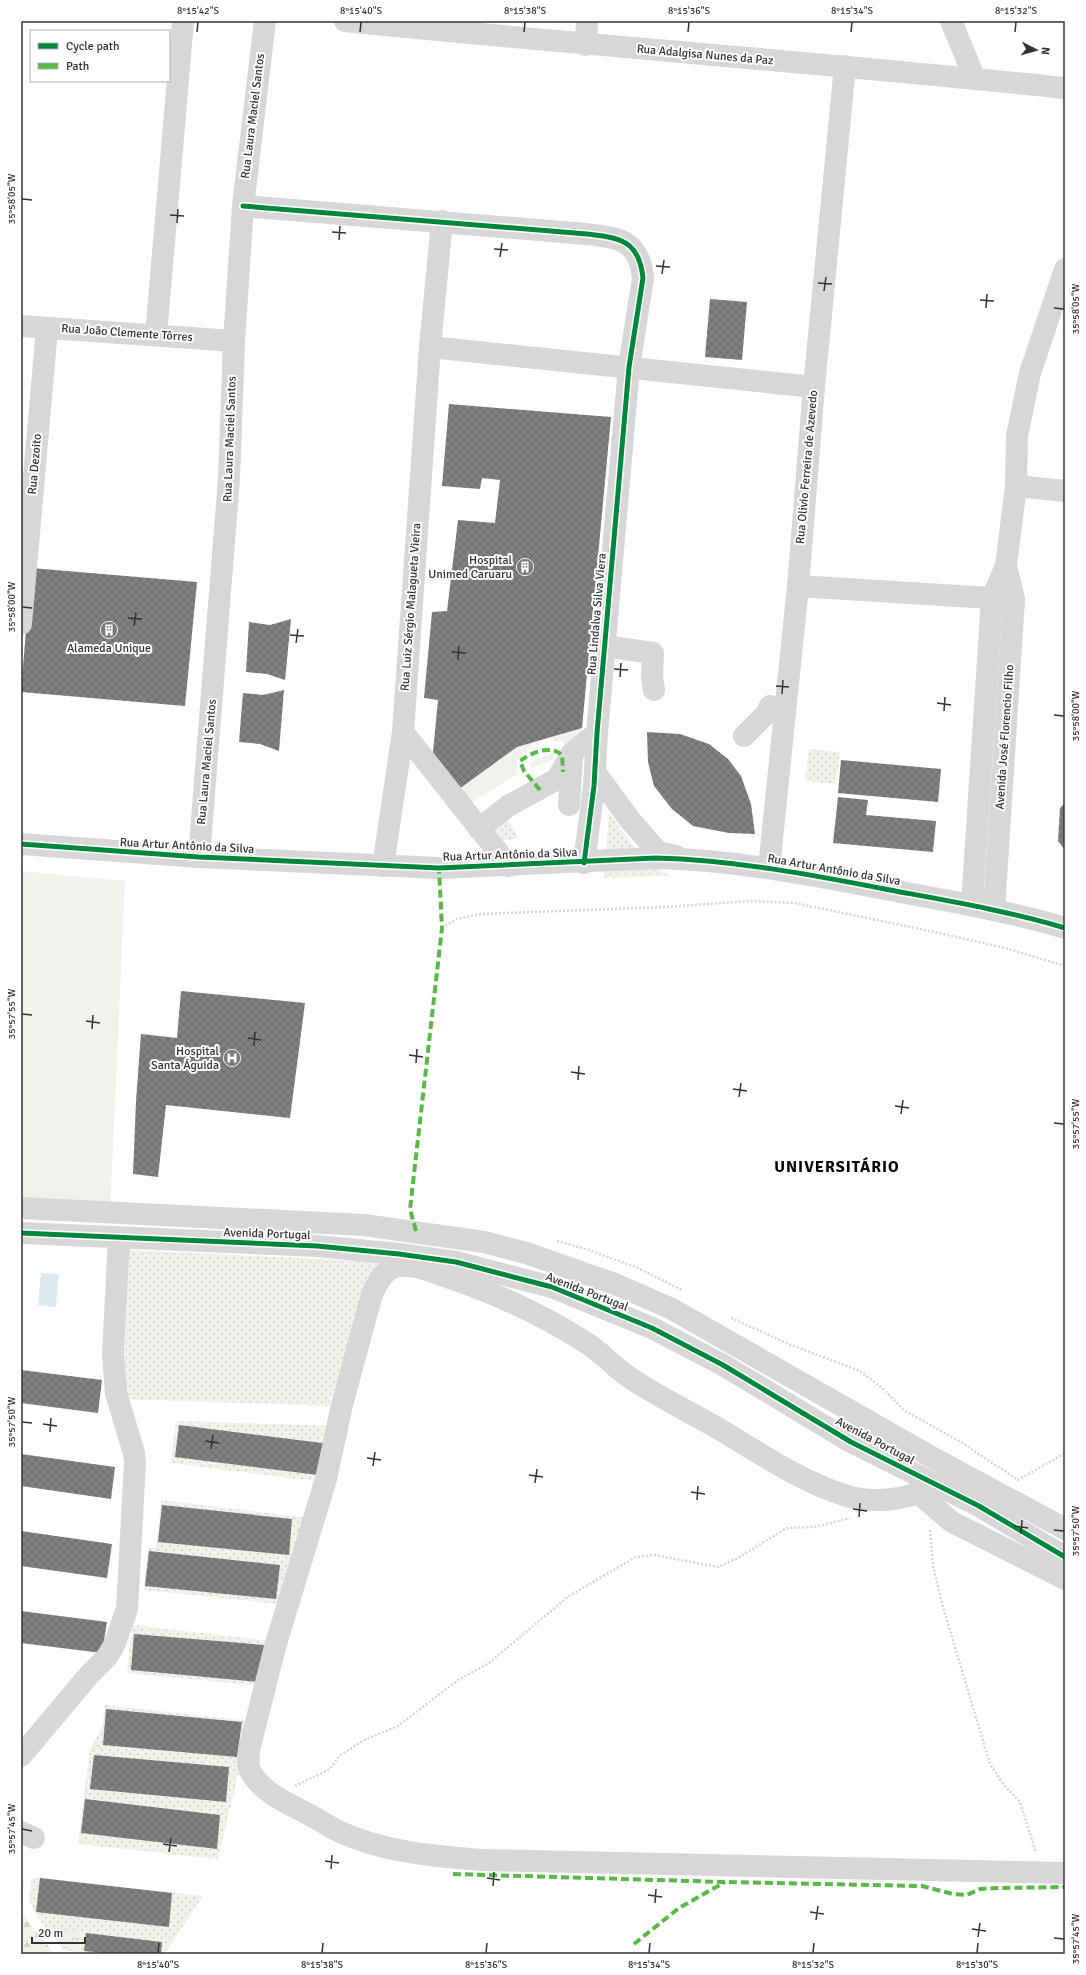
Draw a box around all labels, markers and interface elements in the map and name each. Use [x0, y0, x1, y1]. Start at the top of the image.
text: 8°15'42"S [177, 5, 220, 17]
text: 8°15'40"S [340, 5, 383, 17]
text: 8°15'38"S [504, 5, 547, 17]
text: 8°15'36"S [668, 5, 711, 17]
text: 8°15'34"S [831, 5, 874, 17]
text: 8°15'32"S [995, 5, 1038, 17]
legend [30, 30, 170, 82]
north arrow [1016, 30, 1056, 70]
text: Cycle path [66, 39, 119, 54]
street label: Rua Adalgisa Nunes da Paz [636, 42, 774, 68]
text: N [1039, 47, 1052, 55]
street label: Rua Laura Maciel Santos [238, 53, 268, 179]
text: Path [66, 59, 89, 74]
text: 35°58'05"W [6, 173, 18, 224]
text: 35°58'05"W [1070, 283, 1082, 334]
street label: Rua João Clemente Tôrres [61, 321, 193, 345]
street label: Rua Laura Maciel Santos [220, 376, 240, 502]
street label: Rua Olivio Ferreira de Azevedo [793, 389, 821, 545]
street label: Rua Dezoito [25, 433, 45, 495]
street label: Rua Luiz Sérgio Malagueta Vieira [398, 523, 424, 691]
place label: Hospital Unimed Caruaru [428, 553, 512, 582]
street label: Rua Lindalva Silva Viera [584, 553, 610, 675]
building icon: Hospital Unimed Caruaru [515, 557, 535, 577]
text: 35°58'00"W [6, 581, 18, 632]
building icon: Alameda Unique [99, 620, 119, 640]
place label: Alameda Unique [67, 641, 151, 656]
street label: Avenida José Florencio Filho [992, 664, 1018, 810]
text: 35°58'00"W [1070, 690, 1082, 741]
street label: Rua Laura Maciel Santos [194, 699, 220, 825]
street label: Rua Artur Antônio da Silva [119, 835, 255, 857]
street label: Rua Artur Antônio da Silva [442, 845, 578, 865]
street label: Rua Artur Antônio da Silva [766, 851, 902, 889]
text: 35°57'55"W [6, 988, 18, 1039]
place label: Hospital Santa Águida [151, 1044, 219, 1073]
hospital icon: Hospital Santa Águida [222, 1048, 242, 1068]
text: 35°57'55"W [1070, 1098, 1082, 1149]
district label: UNIVERSITÁRIO [774, 1157, 900, 1177]
street label: Avenida Portugal [223, 1225, 311, 1243]
street label: Avenida Portugal [544, 1269, 631, 1315]
text: 35°57'50"W [6, 1396, 18, 1447]
street label: Avenida Portugal [833, 1414, 918, 1468]
text: 35°57'50"W [1070, 1505, 1082, 1556]
text: 35°57'45"W [6, 1803, 18, 1854]
text: 35°57'45"W [1070, 1913, 1082, 1964]
scale bar [32, 1919, 85, 1945]
text: 20 m [38, 1926, 63, 1941]
text: 8°15'40"S [137, 1959, 180, 1971]
text: 8°15'38"S [301, 1959, 344, 1971]
text: 8°15'36"S [465, 1959, 508, 1971]
text: 8°15'34"S [628, 1959, 671, 1971]
text: 8°15'32"S [792, 1959, 835, 1971]
text: 8°15'30"S [956, 1959, 999, 1971]

